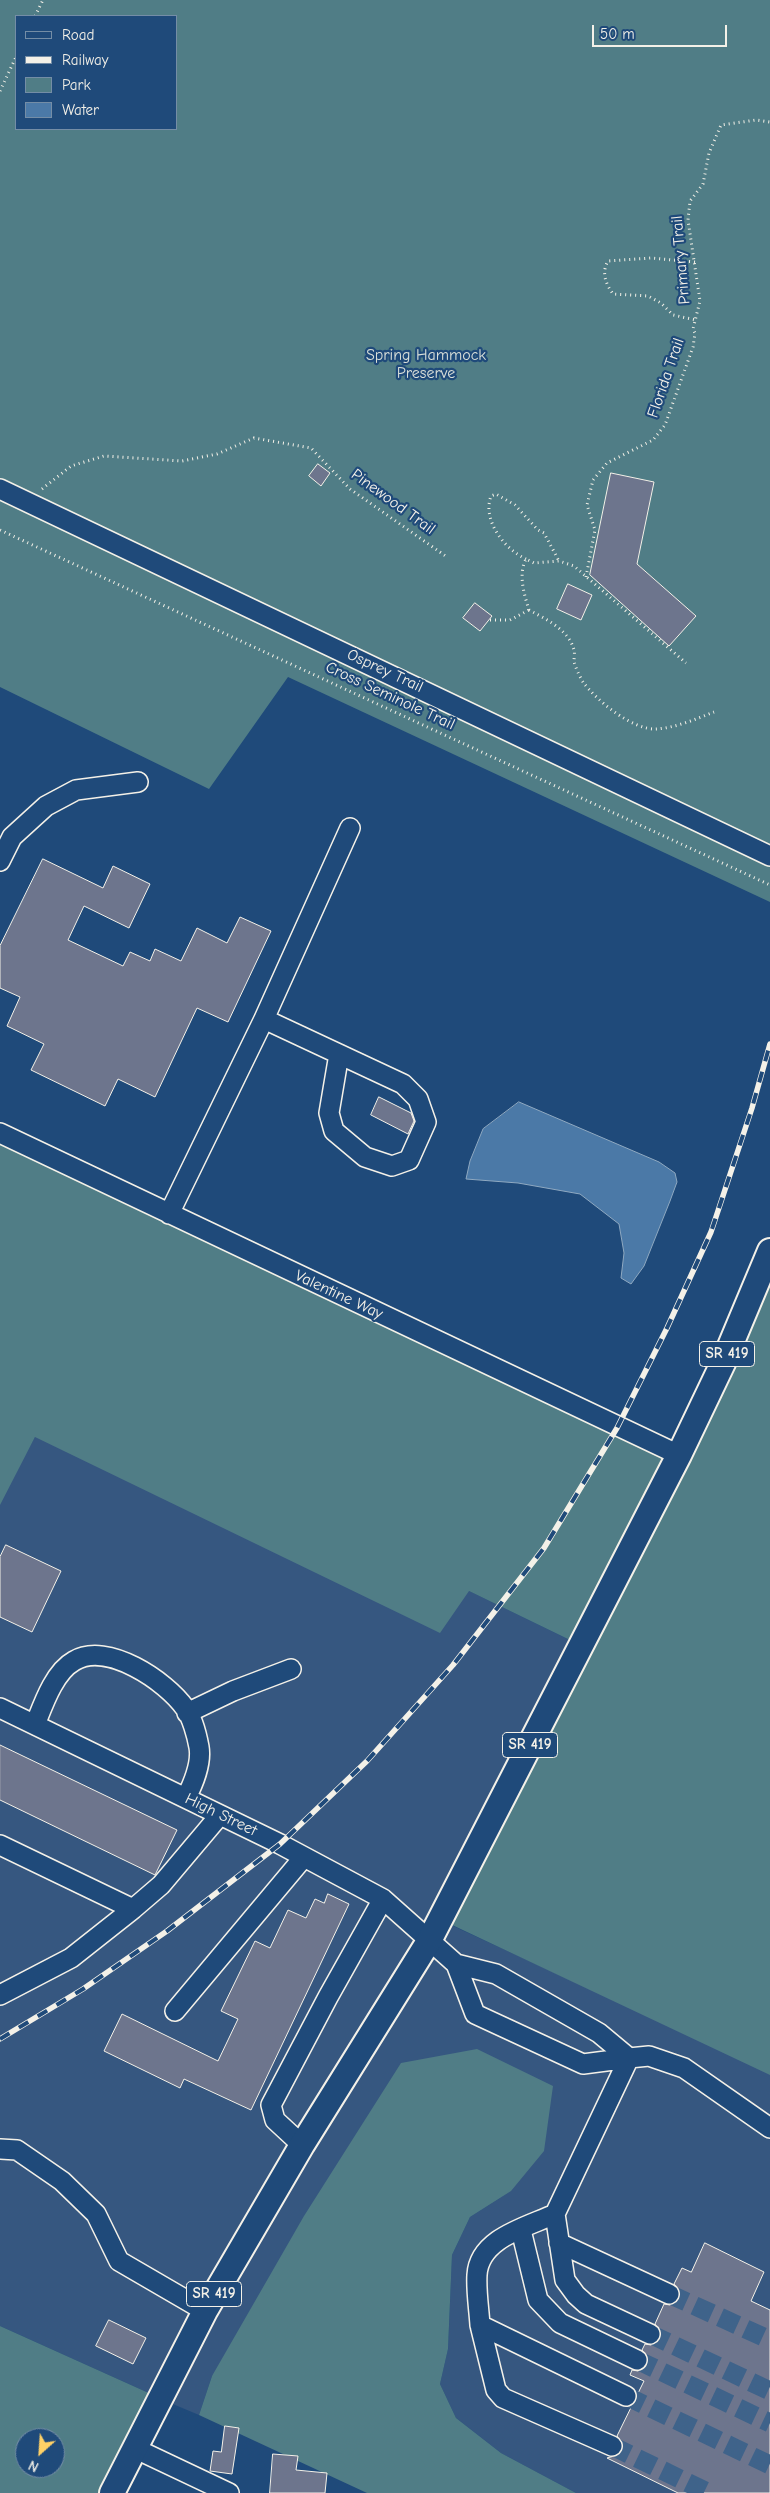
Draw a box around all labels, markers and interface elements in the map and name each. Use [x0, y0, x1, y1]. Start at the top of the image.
legend [15, 15, 178, 130]
scale bar [595, 15, 730, 47]
text: 50 m [600, 25, 635, 43]
text: Road [62, 26, 94, 44]
text: Railway [62, 51, 108, 69]
text: Park [62, 76, 91, 94]
text: Water [62, 101, 99, 119]
street label: Primary Trail [668, 215, 694, 305]
street label: Florida Trail [643, 336, 689, 420]
park label: Spring Hammock Preserve [366, 345, 486, 383]
street label: Pinewood Trail [347, 465, 439, 539]
street label: Osprey Trail [344, 645, 426, 697]
street label: Cross Seminole Trail [322, 658, 458, 734]
street label: Valentine Way [292, 1266, 386, 1324]
road number: SR 419 [700, 1342, 754, 1366]
road number: SR 419 [502, 1732, 558, 1758]
street label: High Street [182, 1789, 260, 1841]
road number: SR 419 [186, 2282, 242, 2306]
north arrow [15, 2428, 65, 2478]
text: N [26, 2456, 41, 2476]

